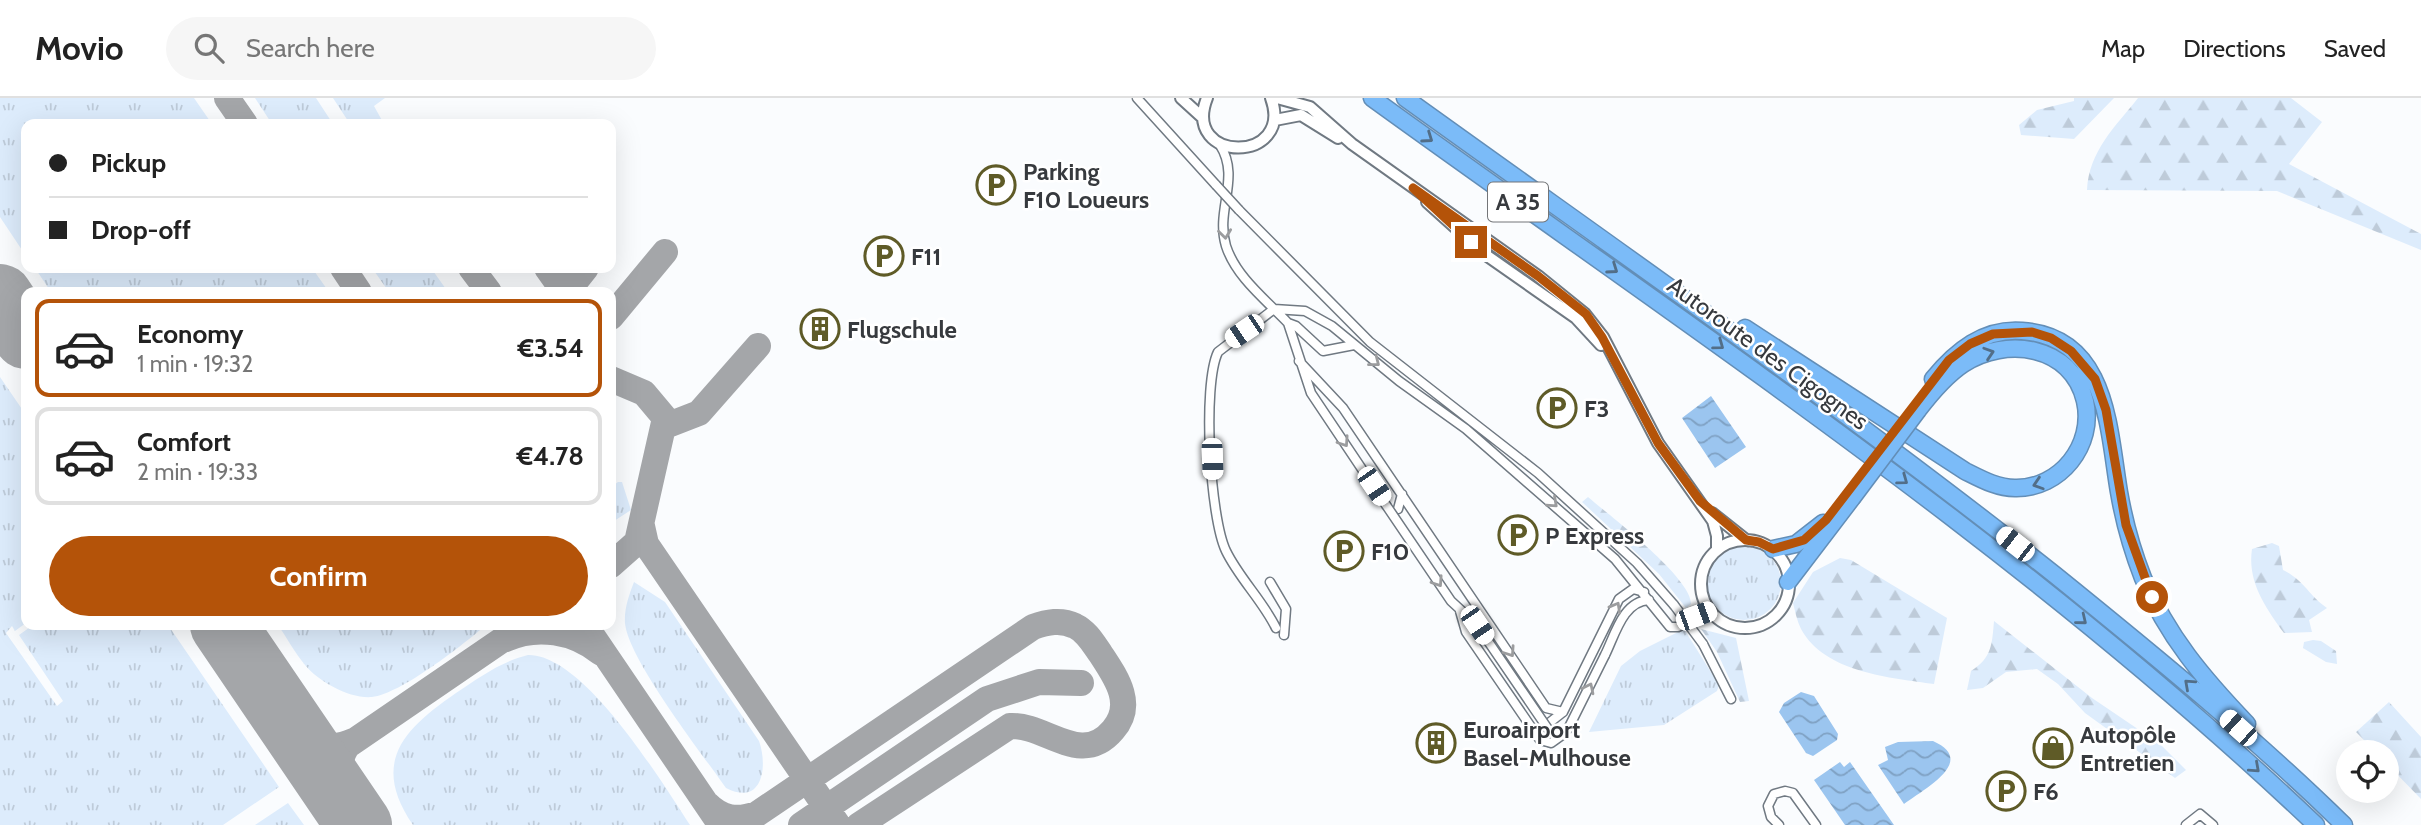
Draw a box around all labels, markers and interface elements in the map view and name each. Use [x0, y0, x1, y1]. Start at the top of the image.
search box [166, 17, 656, 80]
text: Movio [35, 28, 124, 68]
icon: search [190, 29, 228, 67]
text: Search here [246, 32, 375, 64]
text: Map [2101, 34, 2145, 63]
text: Directions [2183, 34, 2286, 63]
text: Saved [2324, 34, 2386, 63]
one-way arrow [1420, 130, 1433, 142]
text: Pickup [91, 147, 166, 179]
place label: Parking F10 Loueurs [1023, 157, 1149, 214]
parking icon: Parking F10 Loueurs [975, 164, 1017, 206]
road number: A 35 [1488, 183, 1548, 222]
text: Drop-off [91, 214, 191, 246]
route end [1455, 226, 1487, 258]
one-way arrow [1218, 228, 1233, 240]
parking icon: F11 [863, 235, 905, 277]
place label: F11 [911, 242, 941, 271]
one-way arrow [1605, 261, 1618, 273]
street label: Autoroute des Cigognes [1662, 270, 1874, 436]
building icon: Flugschule [799, 308, 841, 350]
car [1221, 311, 1268, 351]
place label: Flugschule [847, 315, 957, 344]
icon: car [53, 317, 116, 380]
text: Economy [137, 318, 243, 350]
text: €3.54 [517, 332, 584, 364]
one-way arrow [1712, 337, 1724, 350]
one-way arrow [1982, 347, 1994, 361]
text: 1 min · 19:32 [137, 350, 253, 378]
one-way arrow [1367, 353, 1379, 366]
parking icon: F3 [1536, 387, 1578, 429]
place label: F3 [1584, 394, 1610, 423]
icon: car [53, 425, 116, 488]
text: Comfort [137, 426, 231, 458]
one-way arrow [1335, 434, 1348, 447]
car [1201, 438, 1224, 480]
text: €4.78 [516, 440, 584, 472]
text: 2 min · 19:33 [137, 458, 258, 486]
car [1354, 463, 1395, 509]
one-way arrow [1895, 472, 1908, 484]
one-way arrow [2032, 476, 2044, 490]
one-way arrow [1545, 495, 1558, 507]
parking icon: P Express [1497, 514, 1539, 556]
place label: P Express [1545, 521, 1644, 550]
car [1992, 523, 2039, 565]
parking icon: F10 [1323, 530, 1365, 572]
button: Confirm [49, 536, 588, 616]
place label: F10 [1371, 537, 1409, 566]
one-way arrow [1430, 574, 1442, 587]
route start [2136, 581, 2168, 613]
car [1673, 599, 1720, 633]
one-way arrow [1608, 601, 1621, 614]
car [1457, 602, 1498, 648]
one-way arrow [2074, 612, 2086, 625]
one-way arrow [1502, 644, 1514, 657]
one-way arrow [2184, 680, 2197, 692]
one-way arrow [1580, 683, 1594, 695]
car [2216, 706, 2261, 750]
place label: Euroairport Basel-Mulhouse [1463, 715, 1631, 772]
place label: Autopôle Entretien [2080, 720, 2176, 777]
building icon: Euroairport Basel-Mulhouse [1415, 722, 1457, 764]
shop icon: Autopôle Entretien [2032, 727, 2074, 769]
map controls [2336, 740, 2399, 803]
button: locate [2336, 740, 2399, 803]
one-way arrow [2247, 760, 2260, 772]
parking icon: F6 [1985, 770, 2027, 812]
place label: F6 [2033, 777, 2059, 806]

